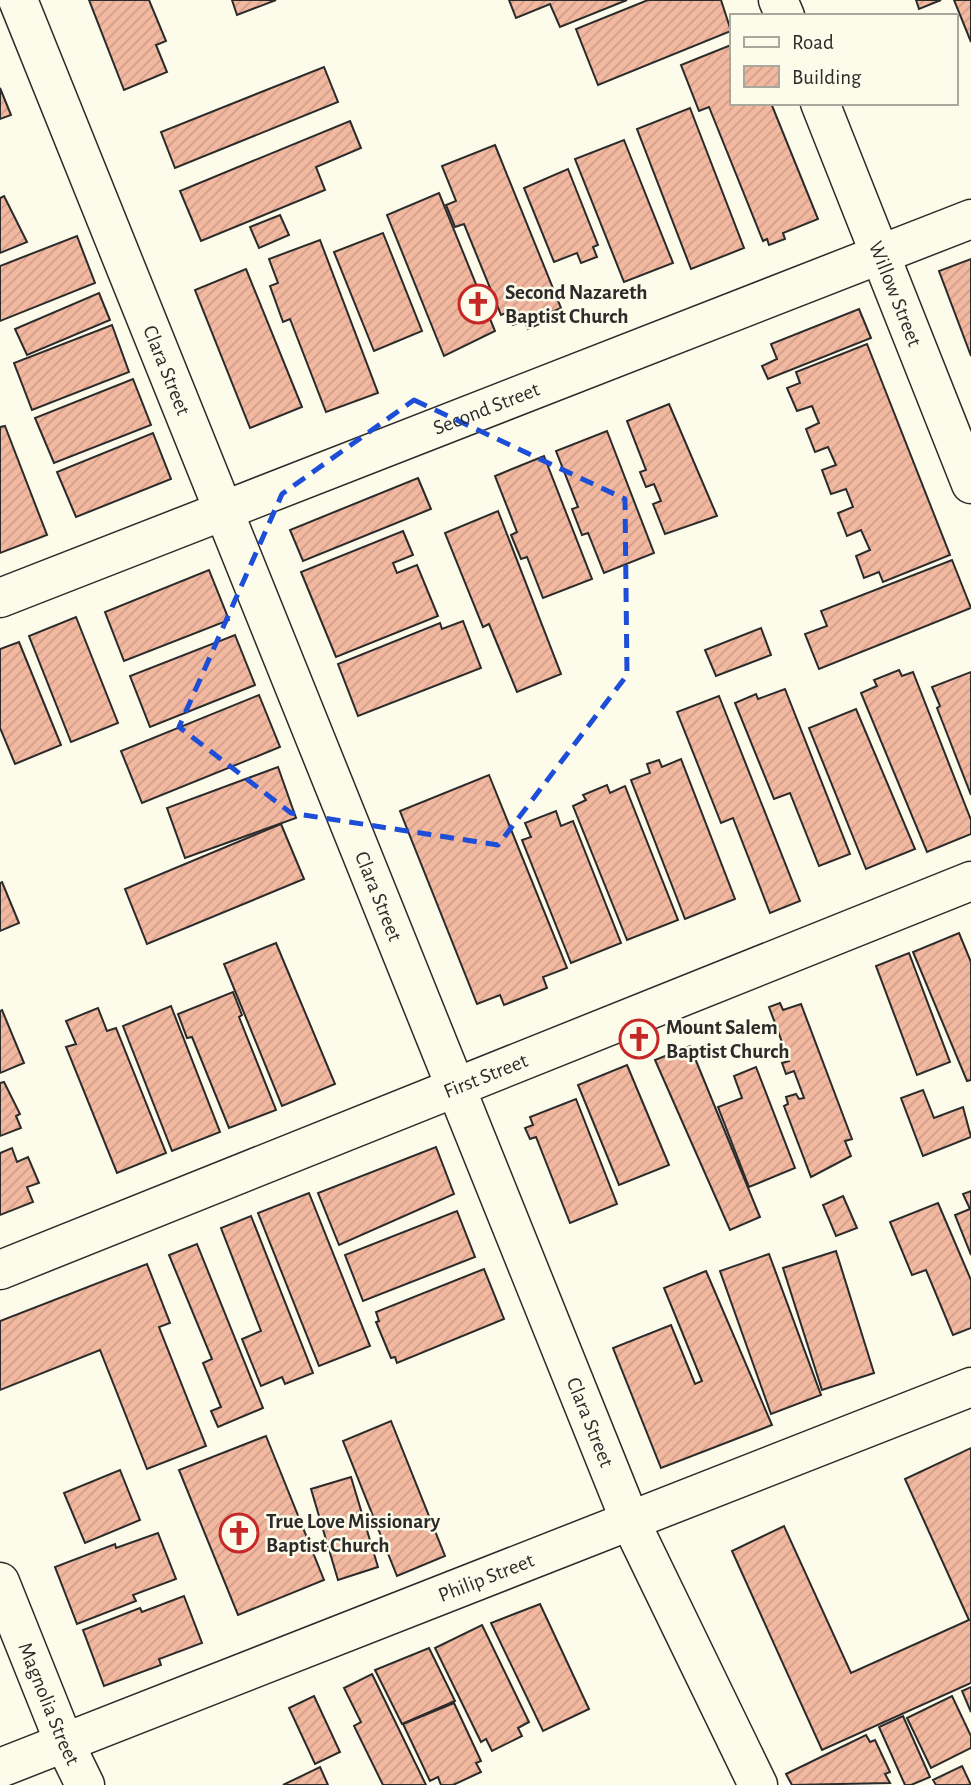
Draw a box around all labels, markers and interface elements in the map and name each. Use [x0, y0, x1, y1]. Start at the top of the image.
legend [730, 14, 957, 105]
text: Road [792, 32, 834, 53]
text: Building [792, 67, 862, 88]
street label: Willow Street [865, 238, 926, 349]
place label: Second Nazareth Baptist Church [505, 282, 647, 327]
church icon: Second Nazareth Baptist Church [457, 283, 499, 325]
street label: Clara Street [140, 322, 195, 418]
street label: Second Street [430, 378, 543, 438]
street label: Clara Street [351, 848, 406, 944]
place label: Mount Salem Baptist Church [666, 1017, 790, 1062]
church icon: Mount Salem Baptist Church [618, 1018, 660, 1060]
street label: First Street [441, 1049, 531, 1102]
street label: Clara Street [563, 1374, 618, 1470]
place label: True Love Missionary Baptist Church [266, 1511, 441, 1556]
church icon: True Love Missionary Baptist Church [218, 1512, 260, 1554]
street label: Philip Street [435, 1549, 537, 1606]
street label: Magnolia Street [15, 1639, 84, 1768]

